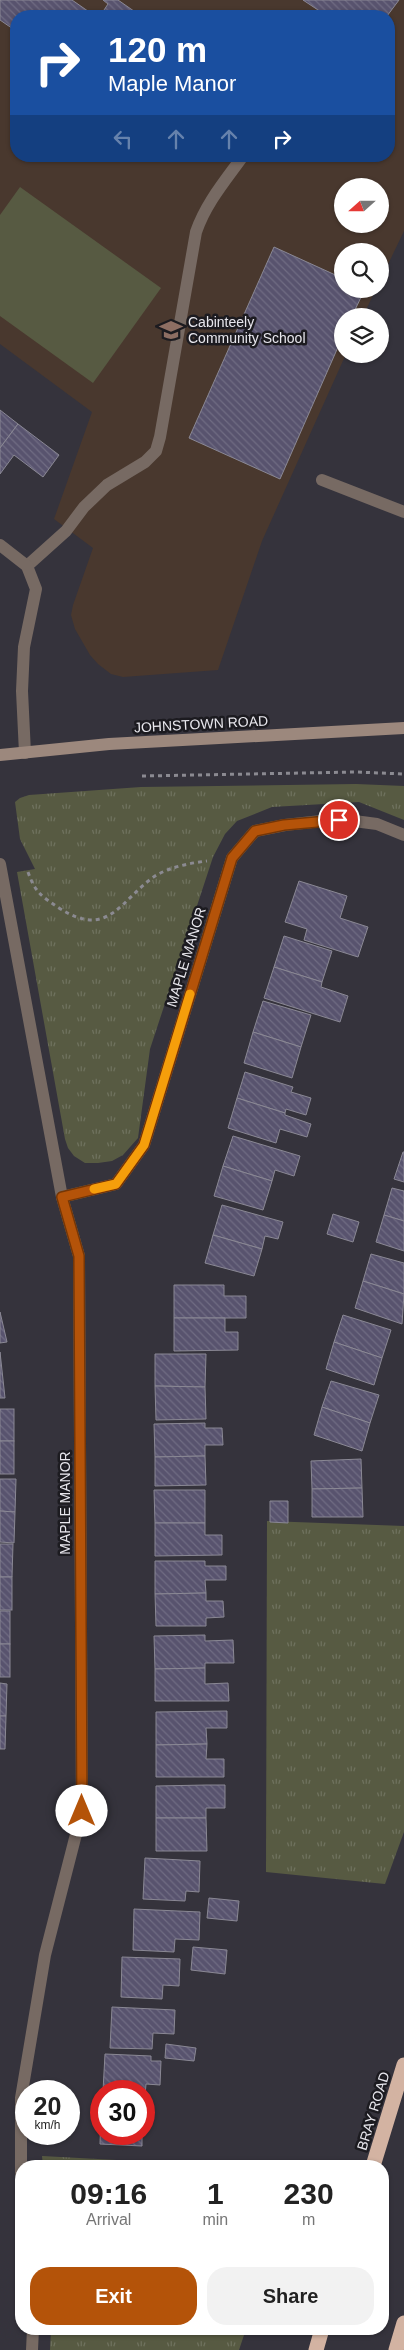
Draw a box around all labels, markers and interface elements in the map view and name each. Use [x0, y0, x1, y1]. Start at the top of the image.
icon: right [25, 30, 90, 95]
text: 120 m [108, 30, 207, 69]
text: Maple Manor [108, 71, 236, 96]
icon: left [109, 125, 137, 153]
icon: ahead [162, 125, 190, 153]
icon: ahead [215, 125, 243, 153]
icon: right [268, 125, 296, 153]
north arrow [334, 178, 389, 232]
map controls [334, 178, 389, 363]
button: search [334, 243, 389, 298]
button: layers [334, 308, 389, 363]
place label: Cabinteely Community School [188, 314, 306, 346]
school or university icon: Cabinteely Community School [158, 317, 184, 343]
street label: JOHNSTOWN ROAD [134, 712, 268, 736]
pin [318, 799, 360, 841]
icon: arrive [325, 806, 353, 834]
street label: MAPLE MANOR [163, 905, 209, 1009]
street label: MAPLE MANOR [57, 1451, 73, 1555]
position arrow [55, 1784, 107, 1836]
street label: BRAY ROAD [353, 2070, 393, 2152]
speed limit sign: 30 [90, 2080, 155, 2145]
text: 20 [34, 2092, 61, 2120]
text: km/h [34, 2118, 61, 2132]
text: 09:16 [70, 2177, 147, 2210]
text: 1 [207, 2177, 224, 2210]
text: 230 [284, 2177, 334, 2210]
text: Arrival [86, 2211, 131, 2228]
text: min [202, 2211, 228, 2228]
text: m [302, 2211, 315, 2228]
button: Exit [30, 2267, 197, 2325]
button: Share [207, 2267, 374, 2325]

